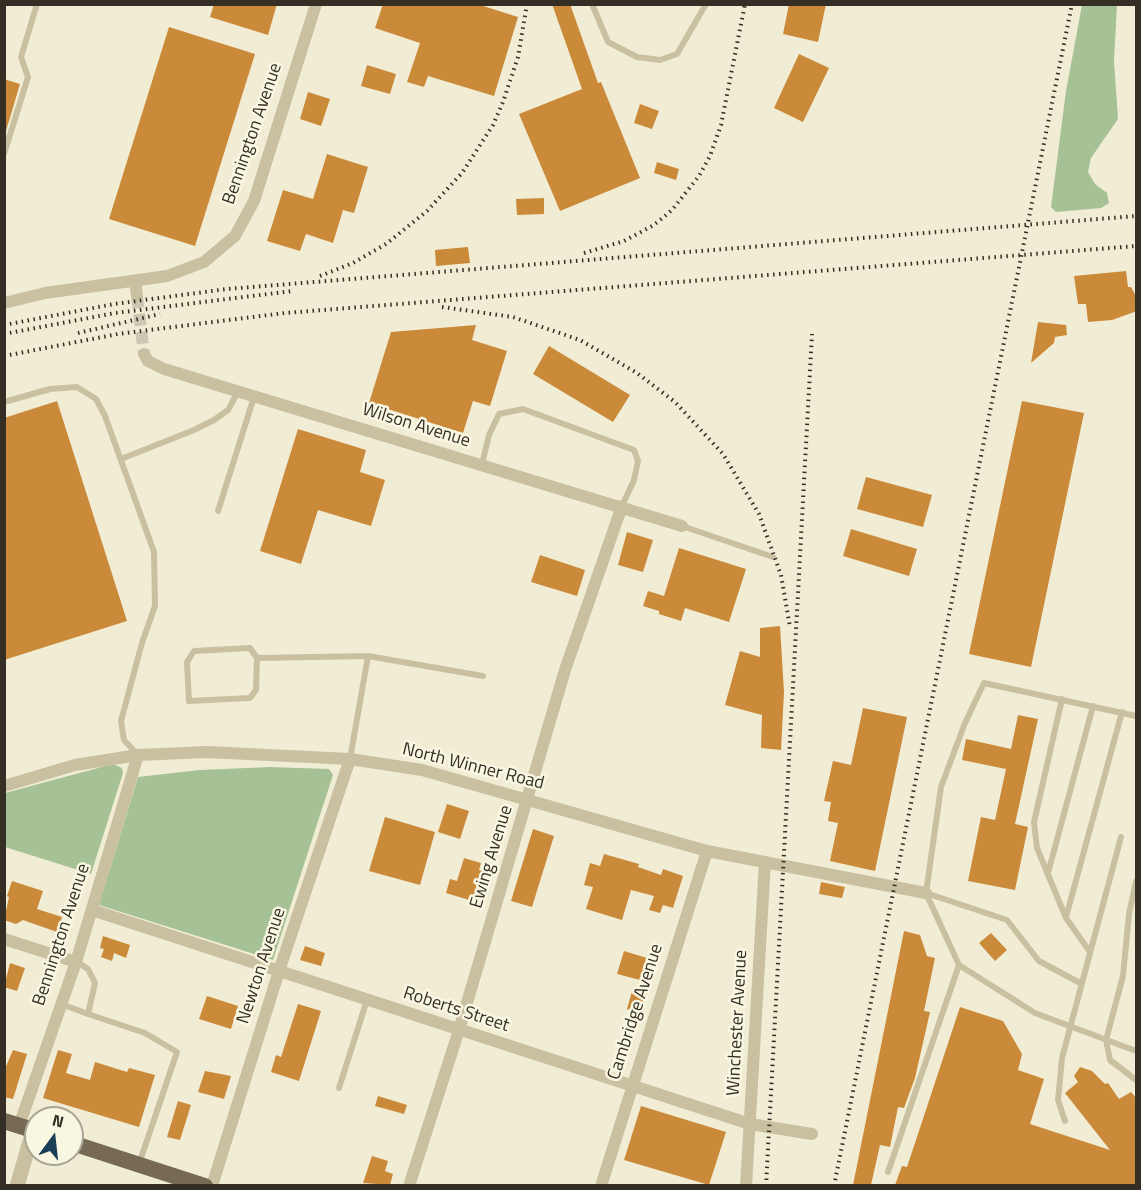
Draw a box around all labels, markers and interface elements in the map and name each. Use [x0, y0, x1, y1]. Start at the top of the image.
street label: Bennington Avenue [219, 60, 287, 208]
street label: Wilson Avenue [359, 399, 473, 453]
street label: North Winner Road [400, 739, 546, 795]
street label: Ewing Avenue [466, 803, 518, 911]
street label: Bennington Avenue [29, 861, 95, 1009]
street label: Newton Avenue [233, 905, 291, 1027]
street label: Cambridge Avenue [604, 941, 668, 1083]
street label: Winchester Avenue [723, 949, 753, 1097]
street label: Roberts Street [400, 983, 512, 1037]
north arrow [24, 1106, 84, 1166]
text: N [50, 1108, 67, 1134]

